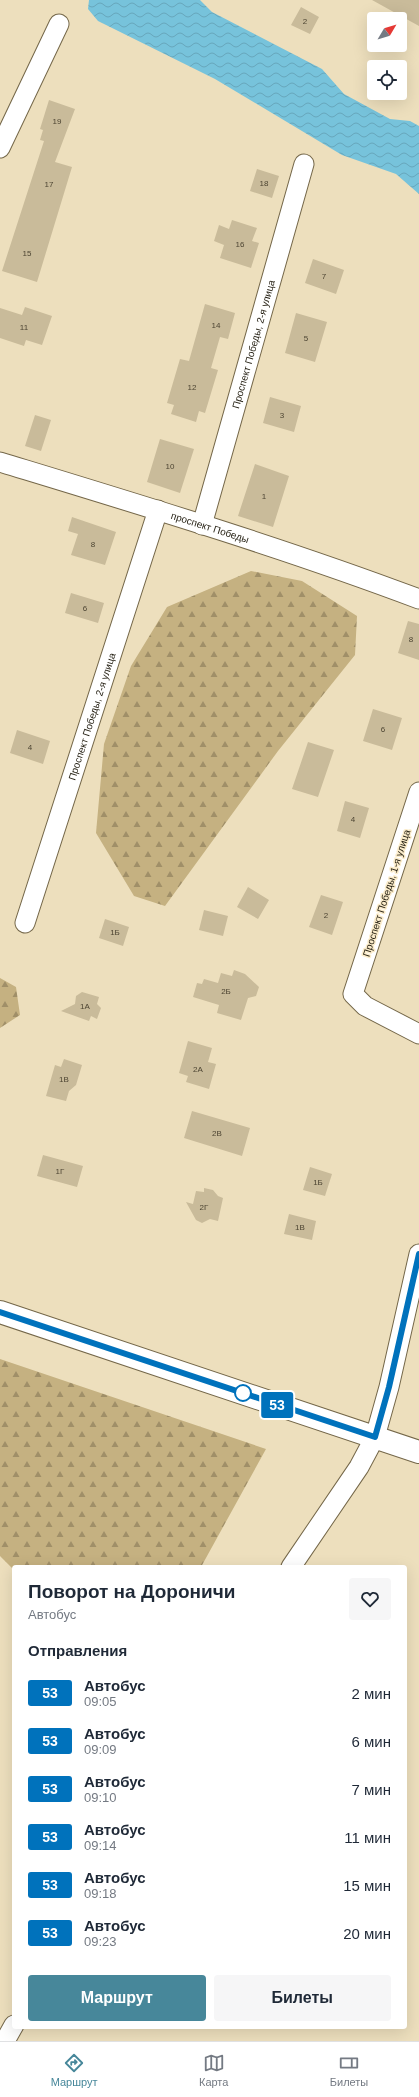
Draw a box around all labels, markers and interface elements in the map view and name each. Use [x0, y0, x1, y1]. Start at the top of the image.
north arrow [367, 12, 407, 52]
map controls [367, 12, 407, 100]
house number: 2 [303, 17, 308, 26]
button: locate [367, 60, 407, 100]
house number: 19 [53, 117, 62, 126]
house number: 18 [260, 179, 269, 188]
house number: 17 [45, 180, 54, 189]
house number: 16 [236, 240, 245, 249]
house number: 15 [23, 249, 32, 258]
house number: 7 [322, 272, 327, 281]
street label: Проспект Победы, 2-я улица [230, 278, 277, 410]
house number: 14 [212, 321, 221, 330]
house number: 11 [20, 323, 29, 332]
house number: 5 [304, 334, 309, 343]
house number: 12 [188, 383, 197, 392]
house number: 3 [280, 411, 285, 420]
house number: 10 [166, 462, 175, 471]
house number: 1 [262, 492, 267, 501]
street label: проспект Победы [170, 510, 250, 545]
house number: 8 [91, 540, 96, 549]
house number: 6 [83, 604, 88, 613]
house number: 8 [409, 635, 414, 644]
street label: Проспект Победы, 2-я улица [66, 651, 118, 782]
house number: 6 [381, 725, 386, 734]
house number: 4 [28, 743, 33, 752]
house number: 4 [351, 815, 356, 824]
street label: Проспект Победы, 1-я улица [361, 828, 412, 958]
house number: 2 [324, 911, 329, 920]
house number: 1Б [110, 928, 120, 937]
house number: 2Б [221, 987, 231, 996]
house number: 1А [80, 1002, 91, 1011]
house number: 2А [193, 1065, 204, 1074]
house number: 1В [59, 1075, 69, 1084]
house number: 2В [212, 1129, 222, 1138]
house number: 1Г [56, 1167, 65, 1176]
house number: 1Б [313, 1178, 323, 1187]
house number: 2Г [200, 1203, 209, 1212]
house number: 1В [295, 1223, 305, 1232]
unlabelled marker [234, 1384, 252, 1402]
line badge: 53 [259, 1392, 295, 1418]
text: 53 [269, 1397, 285, 1413]
button: heart [349, 1578, 391, 1620]
text: Поворот на Дороничи [28, 1581, 235, 1602]
text: Автобус [28, 1607, 76, 1622]
text: Отправления [28, 1642, 127, 1659]
text: Автобус [84, 1677, 146, 1694]
text: 53 [42, 1685, 58, 1701]
text: 2 мин [352, 1685, 391, 1702]
text: 09:05 [84, 1694, 117, 1709]
text: Автобус [84, 1725, 146, 1742]
text: 53 [42, 1733, 58, 1749]
text: 6 мин [352, 1733, 391, 1750]
text: 09:09 [84, 1742, 117, 1757]
text: Автобус [84, 1773, 146, 1790]
text: 53 [42, 1781, 58, 1797]
text: 7 мин [352, 1781, 391, 1798]
text: 09:10 [84, 1790, 117, 1805]
text: Автобус [84, 1821, 146, 1838]
text: 53 [42, 1829, 58, 1845]
text: 11 мин [344, 1829, 391, 1846]
text: 09:14 [84, 1838, 117, 1853]
text: Автобус [84, 1869, 146, 1886]
text: 53 [42, 1877, 58, 1893]
text: 15 мин [343, 1877, 391, 1894]
text: 09:18 [84, 1886, 117, 1901]
text: Автобус [84, 1917, 146, 1934]
text: 53 [42, 1925, 58, 1941]
text: 20 мин [343, 1925, 391, 1942]
text: 09:23 [84, 1934, 117, 1949]
button: Маршрут [28, 1975, 206, 2021]
button: Билеты [214, 1975, 391, 2021]
tab: Маршрут [51, 2052, 98, 2088]
tab: Карта [199, 2052, 228, 2088]
tab: Билеты [330, 2052, 368, 2088]

